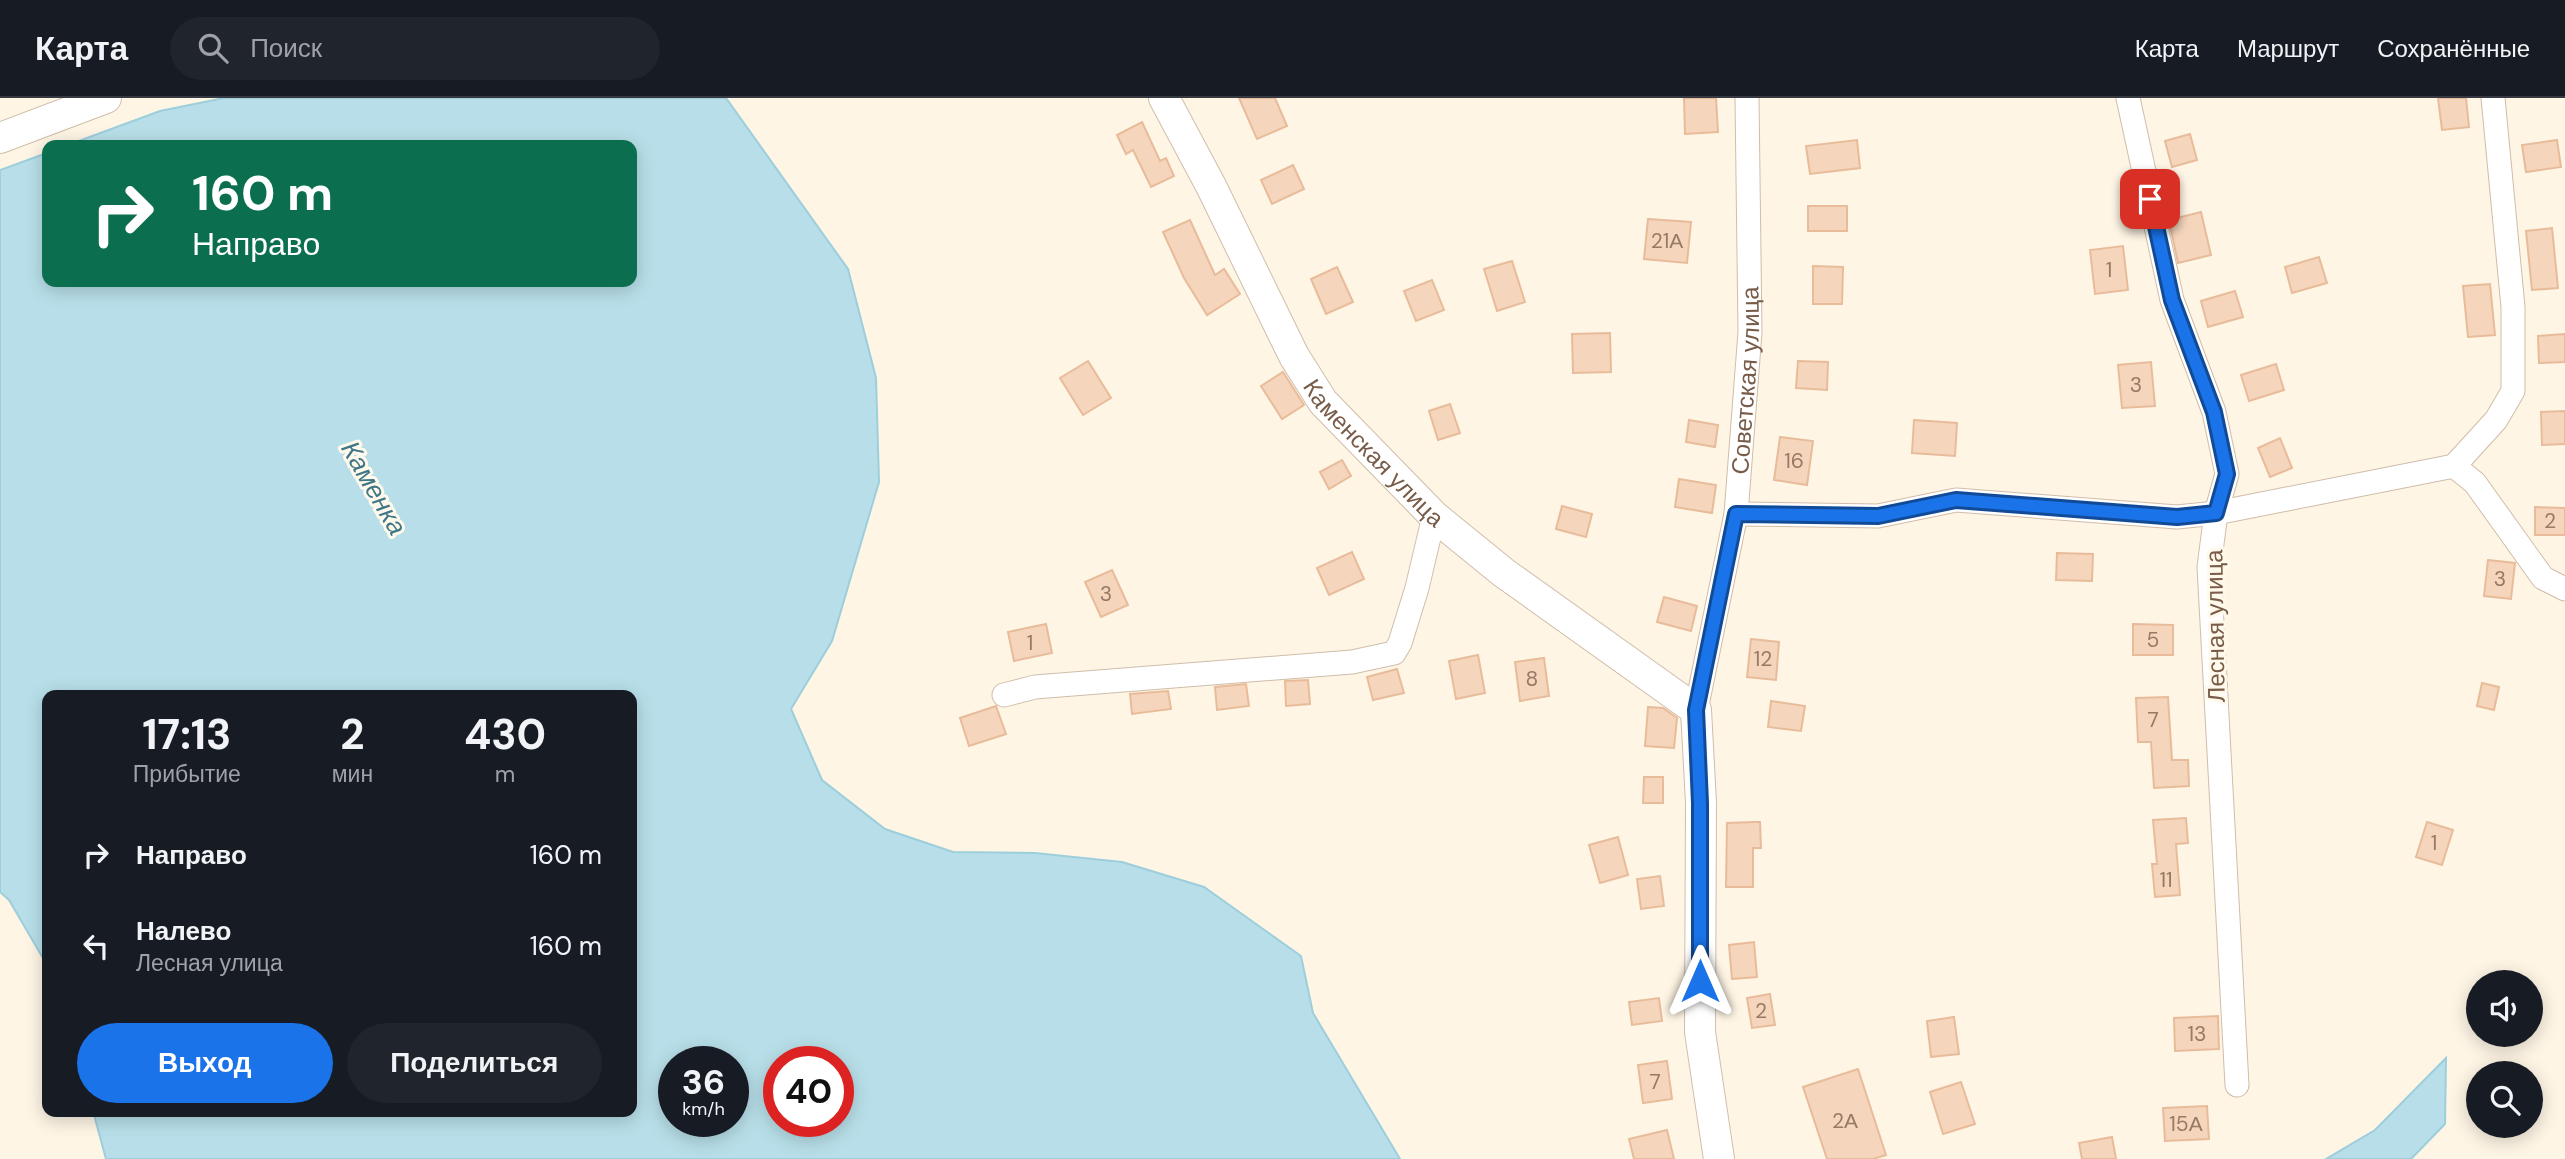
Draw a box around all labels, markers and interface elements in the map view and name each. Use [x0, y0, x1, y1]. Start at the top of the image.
search box [170, 17, 660, 80]
text: Карта [35, 27, 128, 70]
icon: search [194, 29, 232, 67]
text: Поиск [250, 31, 322, 65]
text: Карта [2135, 33, 2199, 64]
text: Маршрут [2237, 33, 2339, 64]
text: Сохранённые [2377, 33, 2530, 64]
text: 160 m [192, 161, 333, 225]
icon: right [77, 168, 168, 259]
pin [2120, 169, 2180, 229]
icon: arrive [2131, 180, 2169, 218]
text: Направо [192, 223, 320, 265]
house number: 21А [1651, 227, 1683, 255]
house number: 1 [2106, 256, 2112, 284]
street label: Советская улица [1724, 286, 1766, 475]
house number: 3 [2130, 371, 2142, 399]
street label: Каменская улица [1297, 373, 1451, 534]
water label: Каменка [333, 435, 415, 541]
house number: 16 [1784, 447, 1804, 475]
house number: 2 [2544, 507, 2556, 535]
street label: Лесная улица [2198, 549, 2232, 703]
house number: 3 [2494, 565, 2506, 593]
house number: 3 [1100, 580, 1112, 608]
house number: 5 [2147, 626, 2159, 654]
house number: 1 [1027, 629, 1033, 657]
house number: 12 [1754, 645, 1772, 673]
house number: 8 [1526, 665, 1538, 693]
house number: 7 [2147, 706, 2159, 734]
text: 17:13 [142, 707, 231, 762]
text: 2 [340, 707, 365, 762]
text: 430 [464, 707, 546, 762]
text: Прибытие [133, 759, 241, 789]
text: мин [332, 759, 373, 789]
text: m [495, 759, 515, 789]
house number: 1 [2431, 829, 2437, 857]
icon: right [77, 836, 115, 874]
text: Направо [136, 838, 247, 872]
text: 160 m [530, 838, 602, 872]
house number: 11 [2159, 866, 2173, 894]
text: Налево [136, 914, 231, 948]
icon: left [77, 927, 115, 965]
text: 160 m [530, 929, 602, 963]
position arrow [1663, 944, 1737, 1018]
text: Лесная улица [136, 948, 283, 978]
map controls [2466, 970, 2543, 1138]
button: sound [2466, 970, 2543, 1047]
house number: 2 [1755, 997, 1767, 1025]
house number: 13 [2188, 1020, 2206, 1048]
button: Выход [77, 1023, 333, 1103]
button: Поделиться [347, 1023, 602, 1103]
speed limit sign: 40 [763, 1046, 854, 1137]
text: 36 [682, 1059, 725, 1105]
button: search [2466, 1061, 2543, 1138]
house number: 7 [1649, 1068, 1661, 1096]
text: km/h [682, 1097, 725, 1121]
house number: 2А [1832, 1107, 1858, 1135]
house number: 15А [2169, 1110, 2203, 1138]

